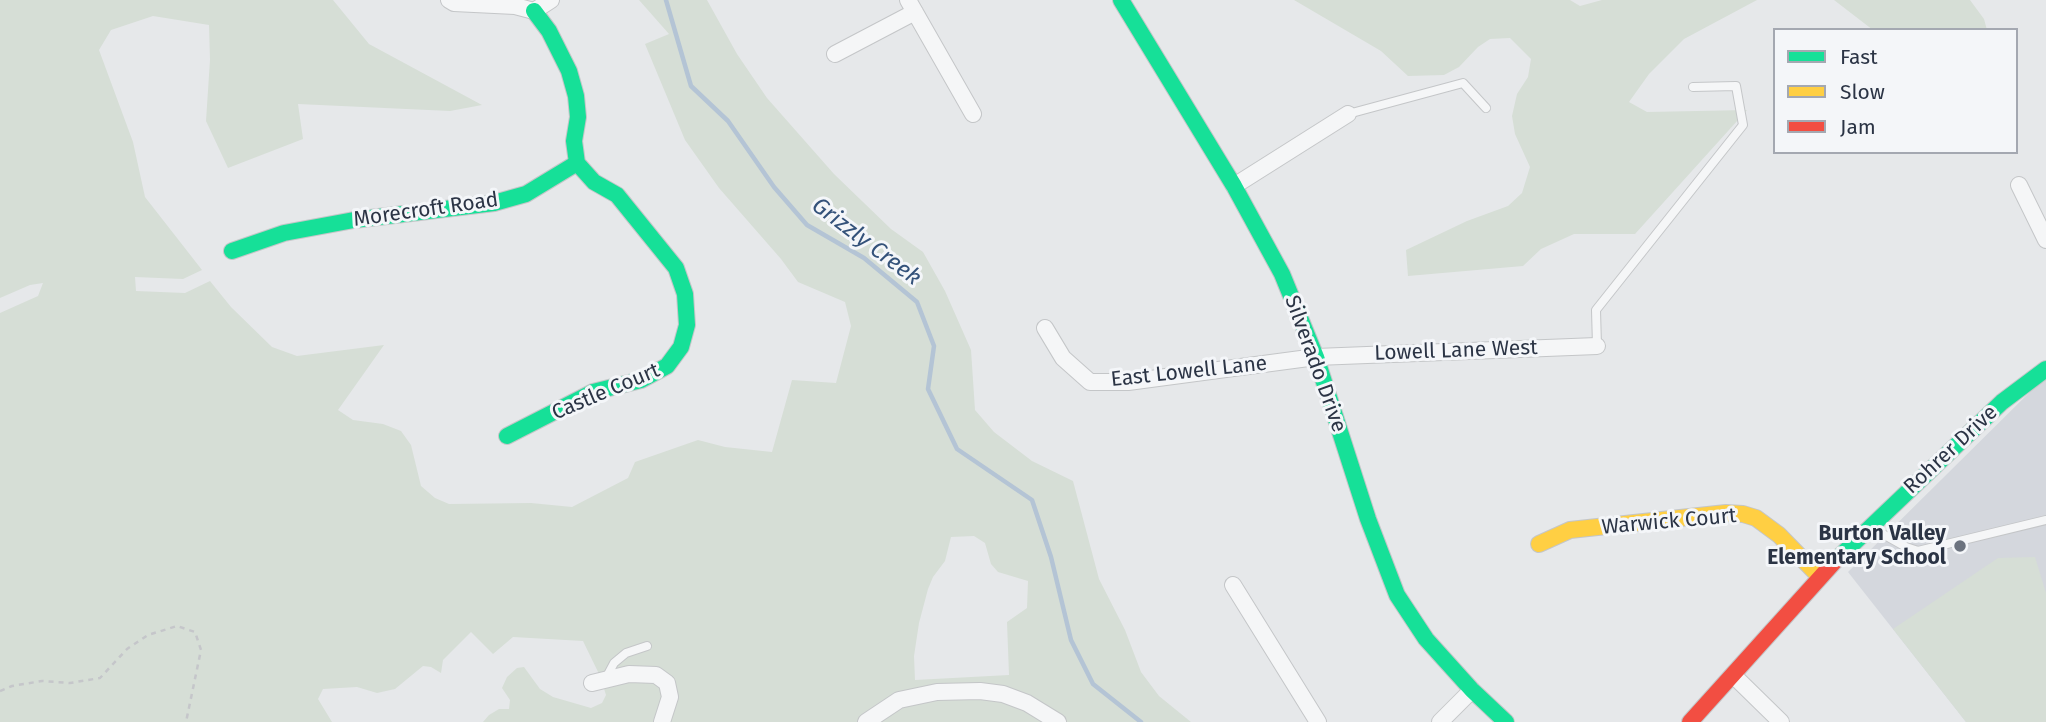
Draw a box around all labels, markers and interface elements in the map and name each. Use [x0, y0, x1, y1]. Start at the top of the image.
legend [1773, 28, 2018, 154]
text: Fast [1840, 44, 1878, 70]
text: Slow [1840, 79, 1885, 105]
text: Jam [1840, 114, 1876, 140]
street label: Morecroft Road [352, 187, 500, 233]
water label: Grizzly Creek [806, 192, 926, 292]
street label: Silverado Drive [1279, 292, 1351, 436]
street label: Lowell Lane West [1374, 336, 1538, 366]
street label: East Lowell Lane [1110, 351, 1268, 393]
street label: Castle Court [548, 358, 664, 426]
street label: Rohrer Drive [1899, 400, 2003, 500]
street label: Warwick Court [1601, 504, 1737, 540]
place label: Burton Valley Elementary School [1767, 521, 1946, 571]
marker: Burton Valley Elementary School [1952, 538, 1968, 554]

